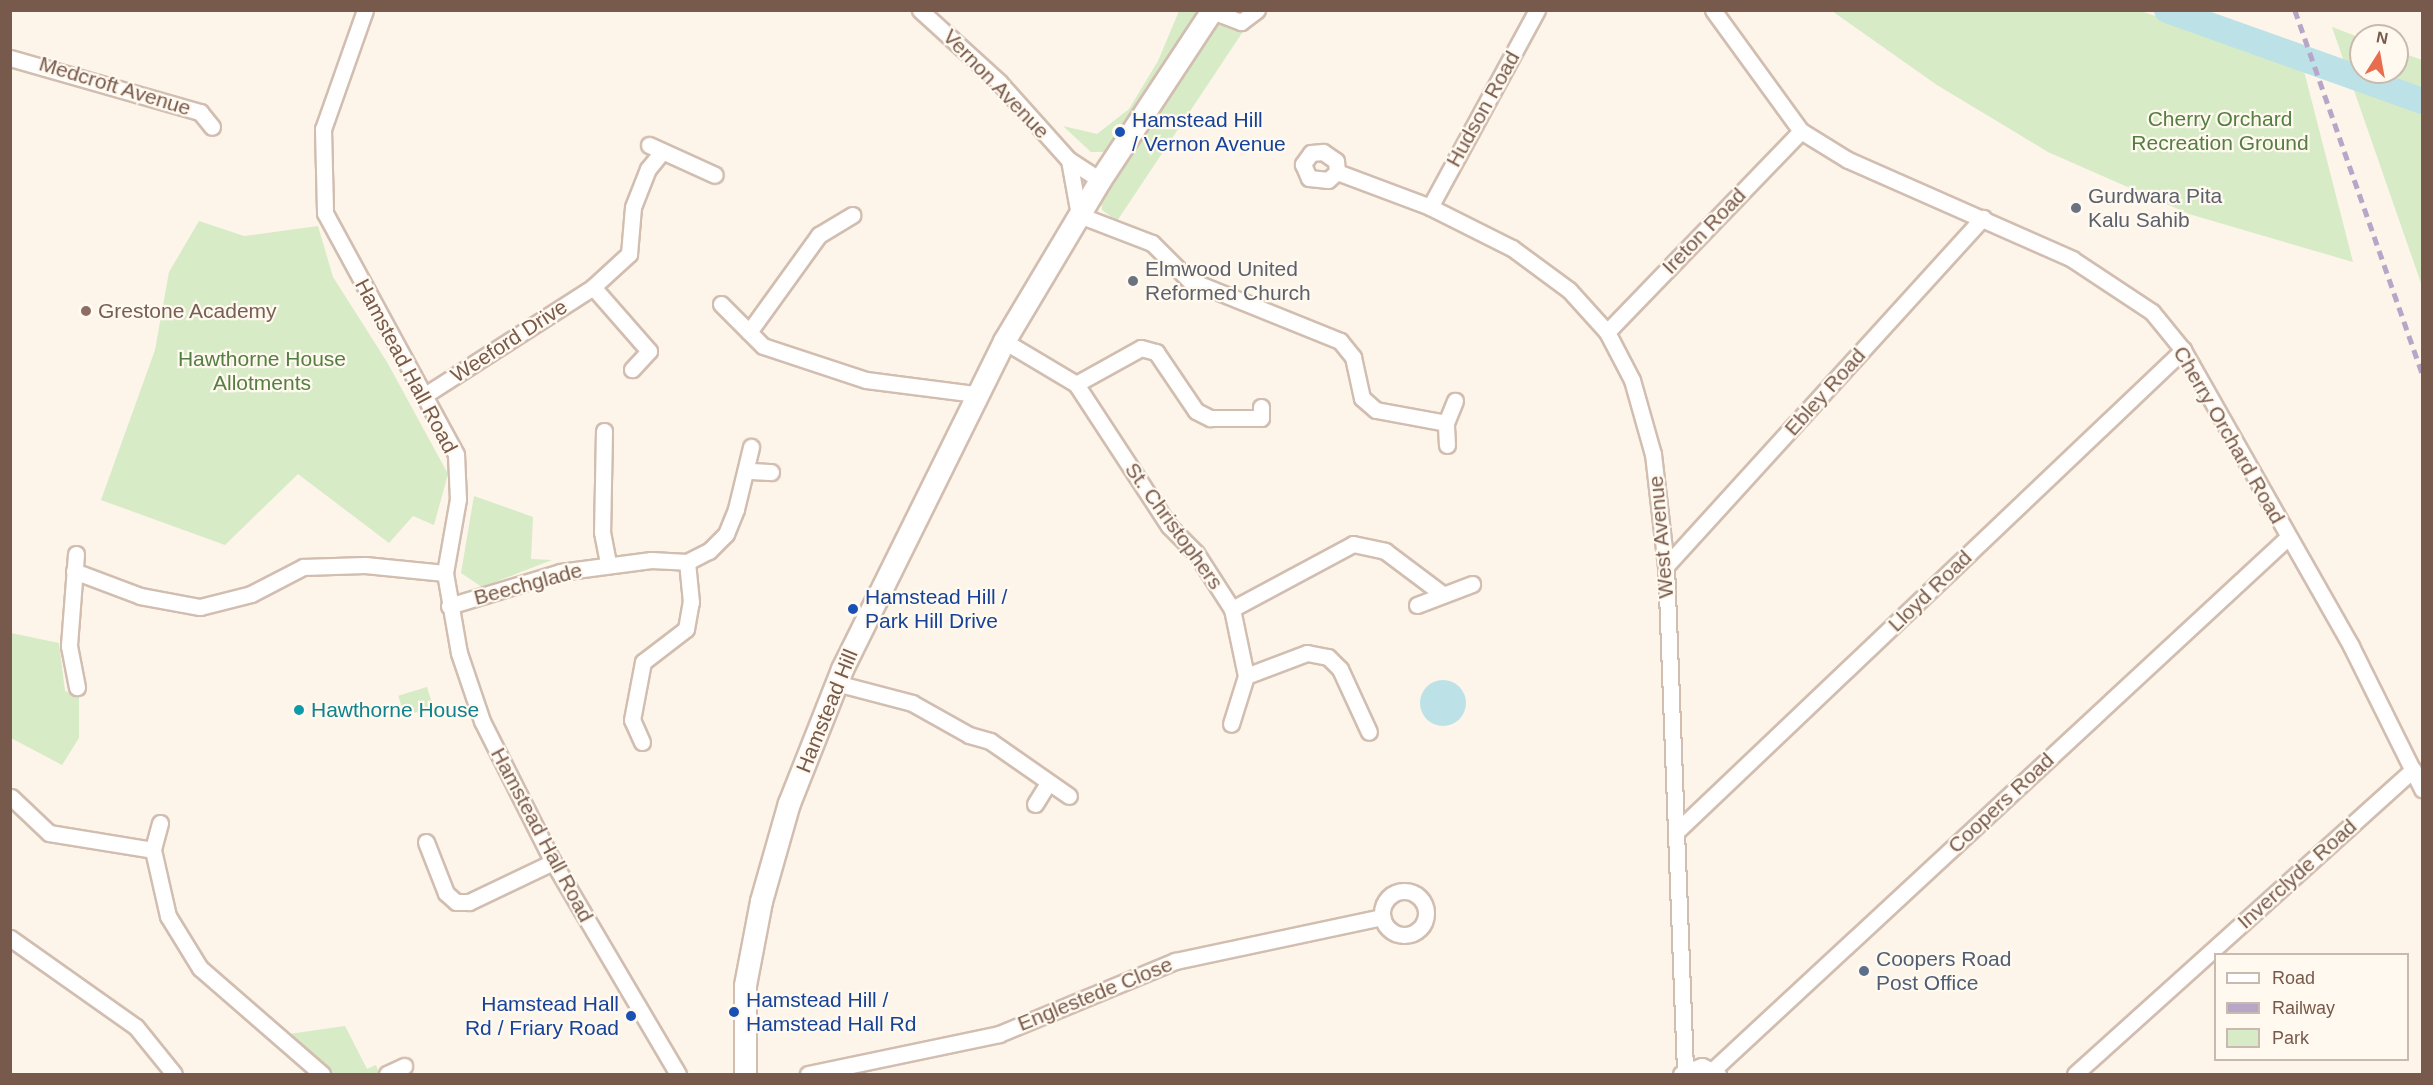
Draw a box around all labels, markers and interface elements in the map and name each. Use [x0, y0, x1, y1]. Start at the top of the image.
street label: Vernon Avenue [937, 24, 1055, 144]
north arrow [2349, 24, 2409, 84]
text: N [2375, 28, 2389, 47]
street label: Hudson Road [1441, 47, 1525, 171]
street label: Medcroft Avenue [36, 51, 194, 121]
park label: Cherry Orchard Recreation Ground [2131, 106, 2309, 156]
place label: Hamstead Hill / Vernon Avenue [1132, 107, 1287, 157]
marker: Hamstead Hill / Vernon Avenue [1113, 125, 1127, 139]
street label: Ireton Road [1657, 183, 1751, 279]
place label: Gurdwara Pita Kalu Sahib [2088, 183, 2222, 233]
marker: Gurdwara Pita Kalu Sahib [2069, 201, 2083, 215]
place label: Elmwood United Reformed Church [1145, 256, 1311, 306]
marker: Elmwood United Reformed Church [1126, 274, 1140, 288]
street label: Hamstead Hall Road [349, 275, 463, 457]
street label: Weeford Drive [446, 294, 572, 388]
place label: Grestone Academy [98, 298, 278, 324]
marker: Grestone Academy [79, 304, 93, 318]
street label: Cherry Orchard Road [2168, 342, 2290, 528]
street label: Ebley Road [1779, 343, 1871, 441]
park label: Hawthorne House Allotments [178, 346, 346, 396]
street label: St. Christophers [1120, 458, 1228, 594]
street label: West Avenue [1643, 474, 1679, 600]
street label: Lloyd Road [1883, 545, 1977, 637]
street label: Beechglade [471, 557, 585, 611]
place label: Hamstead Hill / Park Hill Drive [865, 584, 1007, 634]
marker: Hamstead Hill / Park Hill Drive [846, 602, 860, 616]
street label: Hamstead Hill [791, 646, 863, 776]
place label: Hawthorne House [311, 697, 479, 723]
marker: Hawthorne House [292, 703, 306, 717]
street label: Hamstead Hall Road [485, 744, 599, 926]
street label: Coopers Road [1943, 748, 2059, 858]
street label: Inverclyde Road [2232, 814, 2362, 934]
place label: Coopers Road Post Office [1876, 946, 2011, 996]
street label: Englestede Close [1014, 951, 1176, 1037]
legend [2214, 953, 2409, 1061]
marker: Coopers Road Post Office [1857, 964, 1871, 978]
text: Road [2272, 968, 2315, 988]
place label: Hamstead Hill / Hamstead Hall Rd [746, 987, 916, 1037]
place label: Hamstead Hall Rd / Friary Road [465, 991, 619, 1041]
text: Railway [2272, 998, 2335, 1018]
marker: Hamstead Hill / Hamstead Hall Rd [727, 1005, 741, 1019]
marker: Hamstead Hall Rd / Friary Road [624, 1009, 638, 1023]
text: Park [2272, 1028, 2309, 1048]

